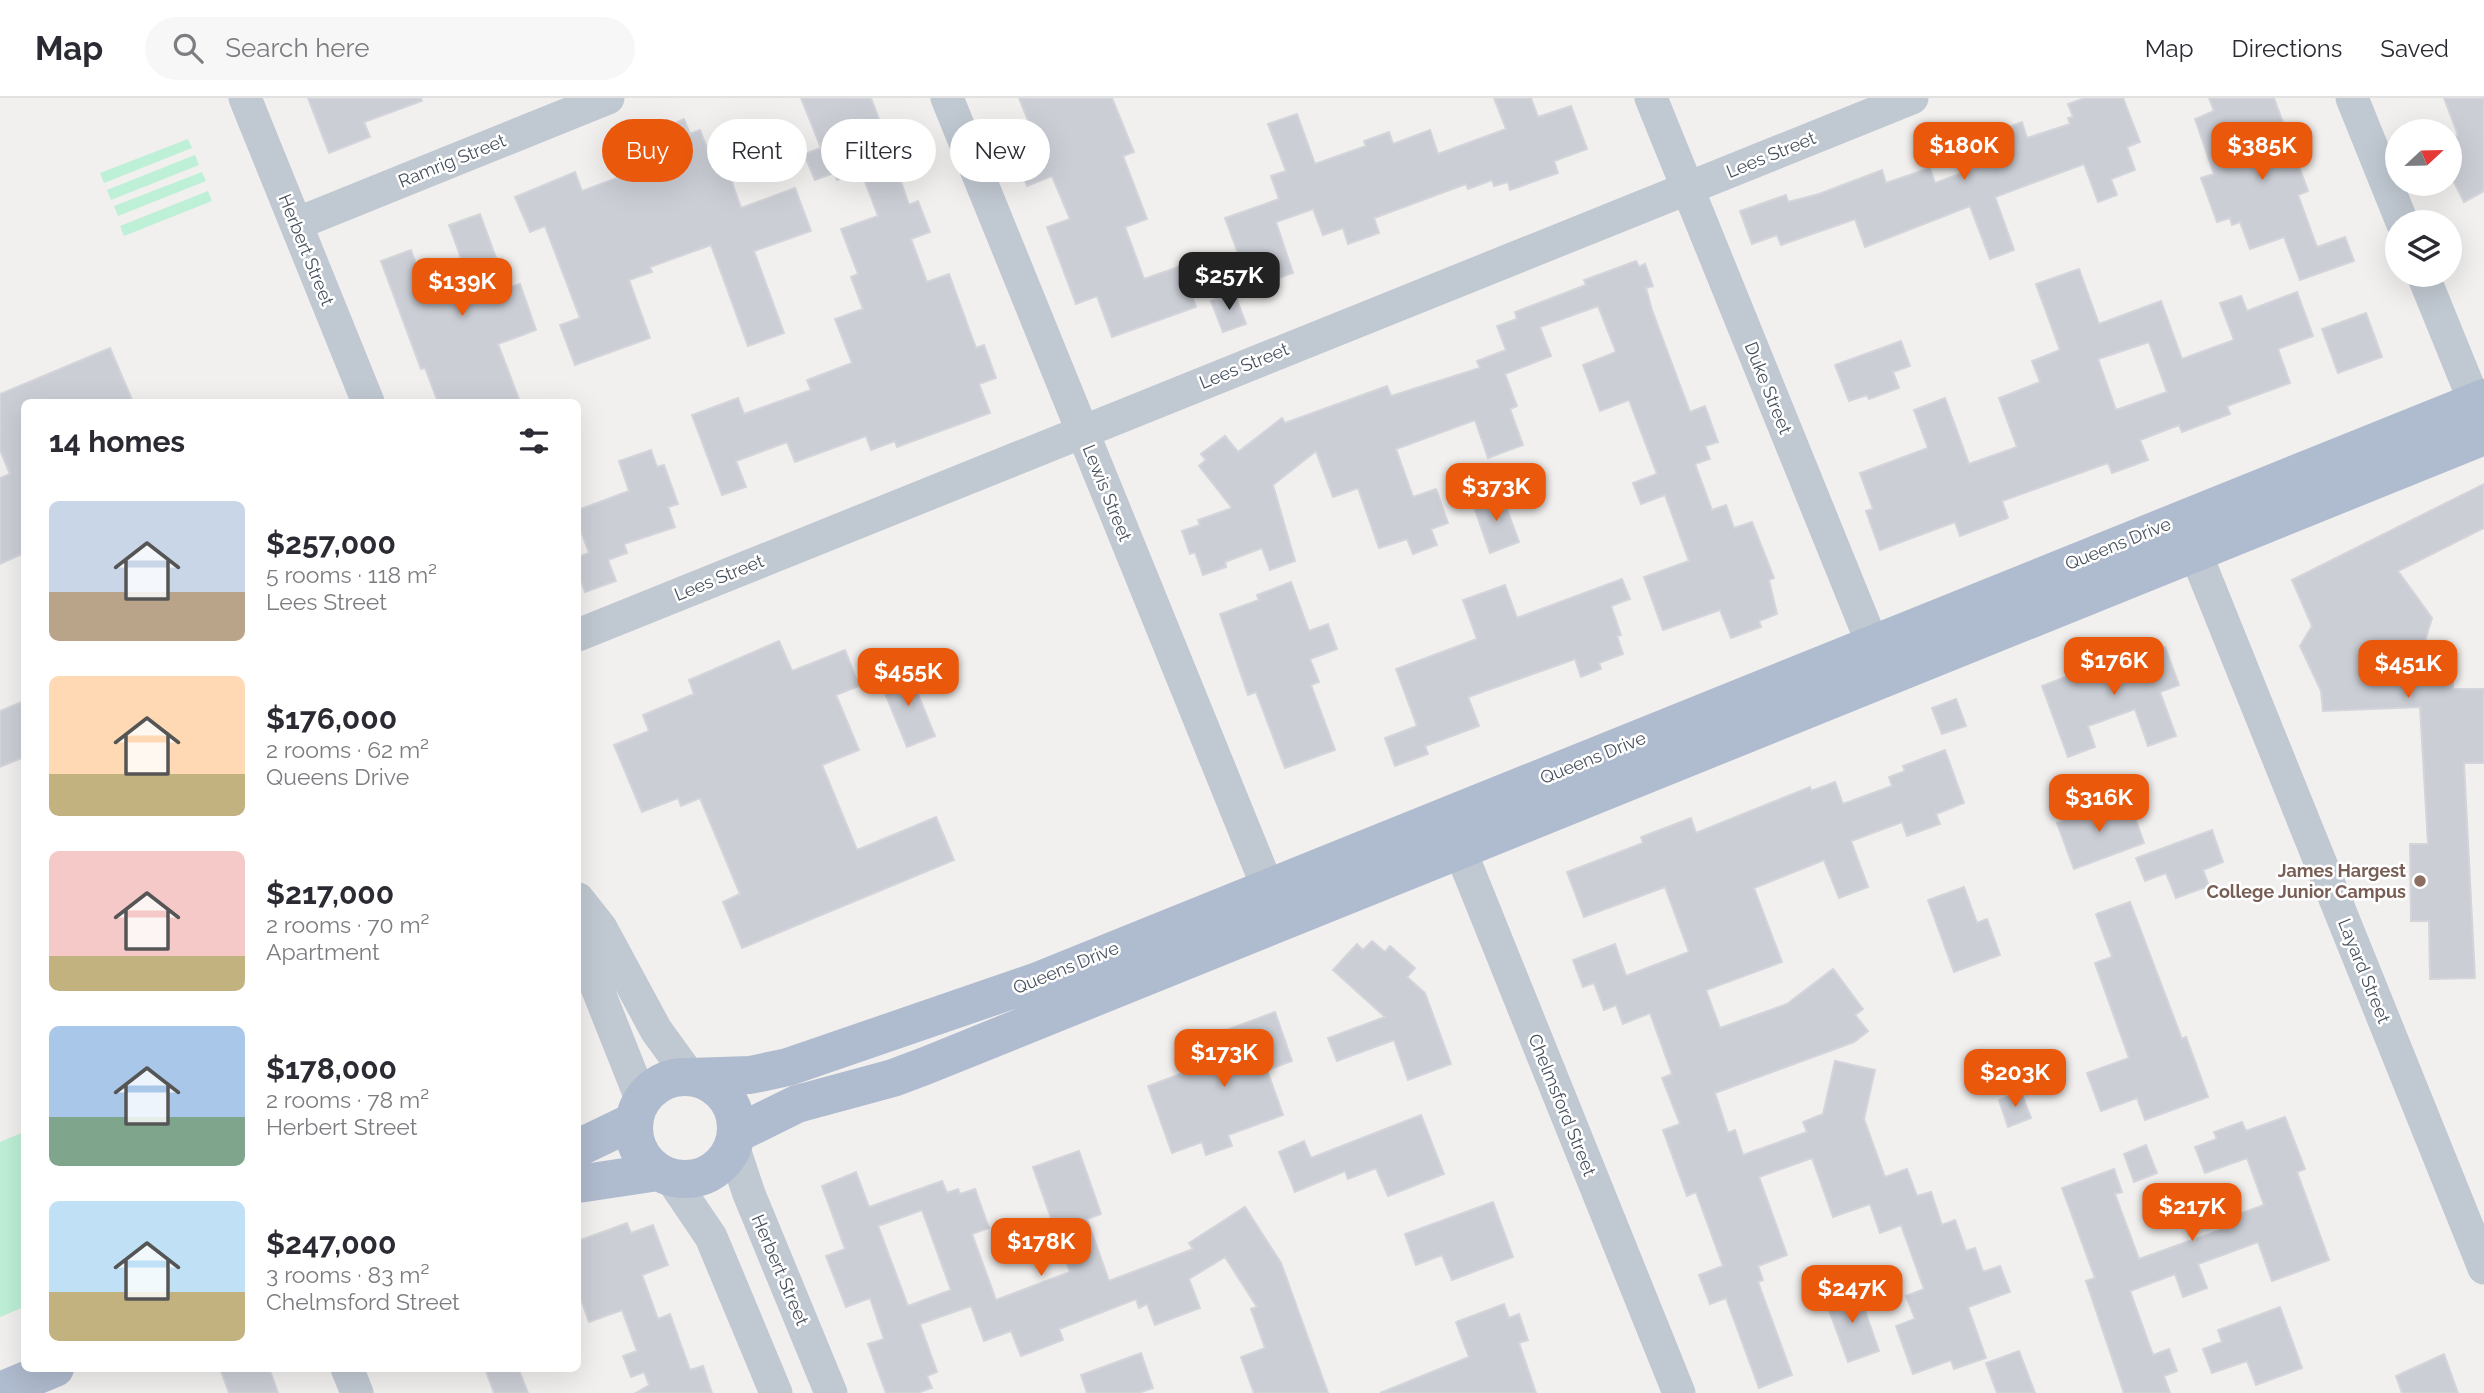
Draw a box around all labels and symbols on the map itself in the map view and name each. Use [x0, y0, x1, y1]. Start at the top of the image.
north arrow [2385, 119, 2462, 196]
pin: $180K [1915, 122, 2013, 182]
pin: $385K [2213, 122, 2311, 182]
street label: Lees Street [1723, 127, 1819, 182]
street label: Ramrig Street [395, 129, 509, 192]
street label: Herbert Street [275, 191, 338, 309]
pin: $257K [1180, 252, 1278, 312]
pin: $139K [413, 258, 511, 318]
street label: Lees Street [1196, 338, 1292, 393]
street label: Duke Street [1740, 339, 1796, 437]
street label: Lewis Street [1079, 441, 1136, 544]
pin: $373K [1447, 464, 1545, 523]
street label: Queens Drive [2062, 513, 2174, 574]
street label: Lees Street [671, 550, 767, 605]
pin: $176K [2065, 638, 2163, 697]
pin: $451K [2359, 640, 2457, 700]
pin: $455K [859, 648, 957, 708]
street label: Queens Drive [1537, 727, 1649, 788]
pin: $316K [2050, 774, 2148, 834]
place label: James Hargest College Junior Campus [2207, 860, 2406, 902]
marker: James Hargest College Junior Campus [2412, 873, 2428, 889]
street label: Layard Street [2334, 915, 2395, 1026]
street label: Queens Drive [1010, 937, 1122, 998]
pin: $173K [1175, 1030, 1273, 1089]
street label: Chelmsford Street [1524, 1031, 1601, 1179]
pin: $203K [1966, 1049, 2064, 1109]
pin: $217K [2143, 1184, 2241, 1243]
street label: Herbert Street [748, 1211, 813, 1328]
pin: $178K [992, 1218, 1090, 1278]
pin: $247K [1803, 1266, 1901, 1325]

